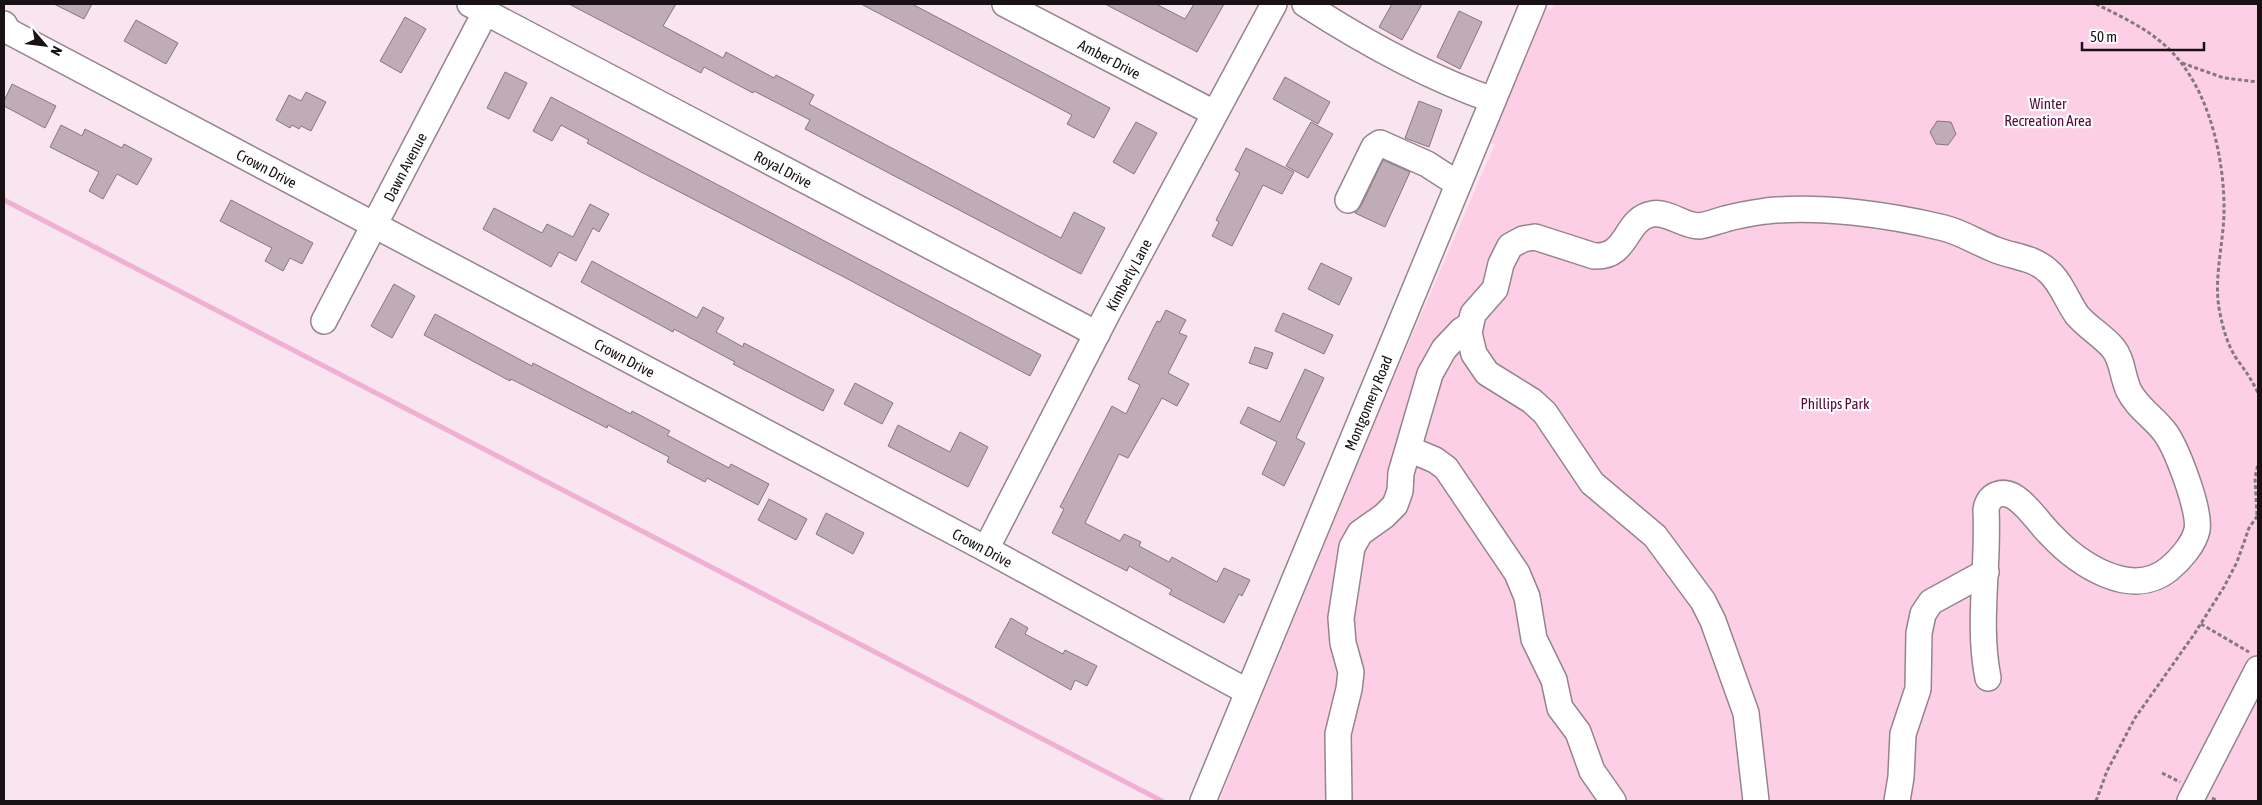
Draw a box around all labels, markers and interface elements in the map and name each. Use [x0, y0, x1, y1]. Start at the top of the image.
north arrow [20, 20, 70, 70]
scale bar [2082, 20, 2204, 52]
text: 50 m [2090, 28, 2117, 45]
street label: Amber Drive [1076, 35, 1144, 82]
text: N [47, 44, 65, 59]
park label: Winter Recreation Area [2004, 95, 2092, 129]
street label: Dawn Avenue [380, 129, 430, 204]
street label: Crown Drive [234, 145, 300, 191]
street label: Royal Drive [752, 147, 815, 191]
street label: Kimberly Lane [1102, 236, 1154, 313]
street label: Crown Drive [592, 335, 658, 381]
street label: Montgomery Road [1341, 353, 1395, 453]
park label: Phillips Park [1801, 395, 1870, 412]
street label: Crown Drive [950, 524, 1016, 570]

